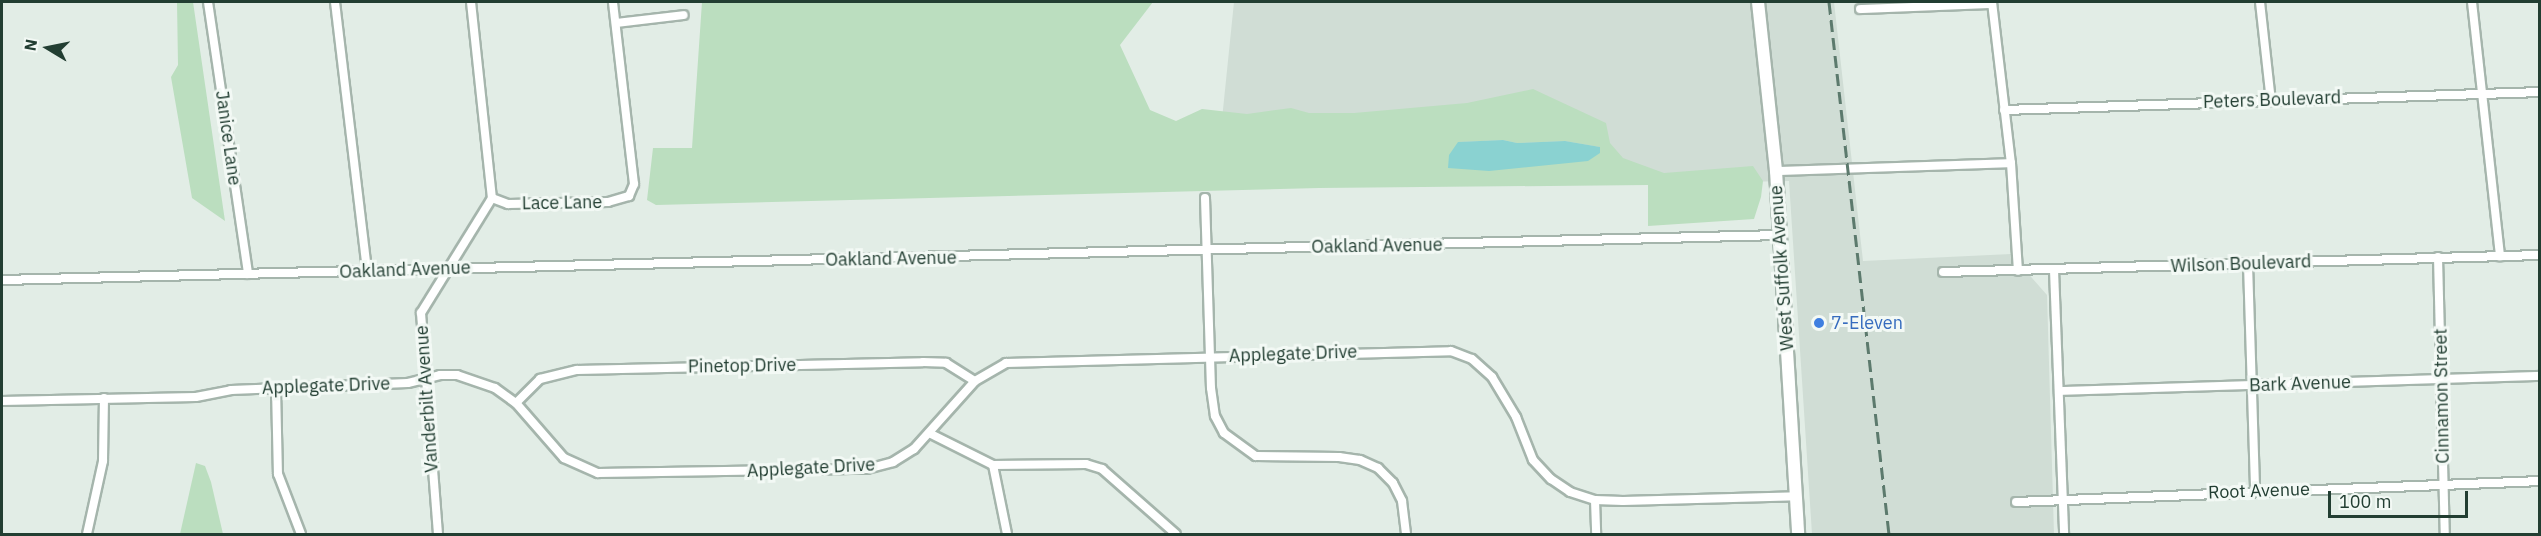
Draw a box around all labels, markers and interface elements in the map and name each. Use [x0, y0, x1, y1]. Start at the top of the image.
north arrow [18, 18, 78, 78]
text: N [19, 37, 41, 52]
street label: Peters Boulevard [2203, 87, 2341, 113]
street label: Janice Lane [211, 89, 245, 187]
street label: West Suffolk Avenue [1765, 184, 1799, 352]
street label: Lace Lane [522, 192, 602, 214]
street label: Oakland Avenue [1311, 234, 1443, 258]
street label: Oakland Avenue [825, 247, 957, 271]
street label: Wilson Boulevard [2170, 251, 2312, 277]
street label: Oakland Avenue [339, 257, 471, 283]
place label: 7-Eleven [1831, 312, 1903, 334]
marker: 7-Eleven [1812, 316, 1826, 330]
street label: Vanderbilt Avenue [411, 325, 443, 473]
street label: Cinnamon Street [2430, 328, 2454, 464]
street label: Applegate Drive [1228, 341, 1358, 367]
street label: Pinetop Drive [688, 354, 796, 378]
street label: Bark Avenue [2249, 371, 2351, 397]
street label: Applegate Drive [261, 373, 391, 399]
street label: Applegate Drive [746, 454, 876, 482]
street label: Root Avenue [2208, 478, 2310, 504]
scale bar [2331, 479, 2470, 517]
text: 100 m [2339, 490, 2391, 513]

